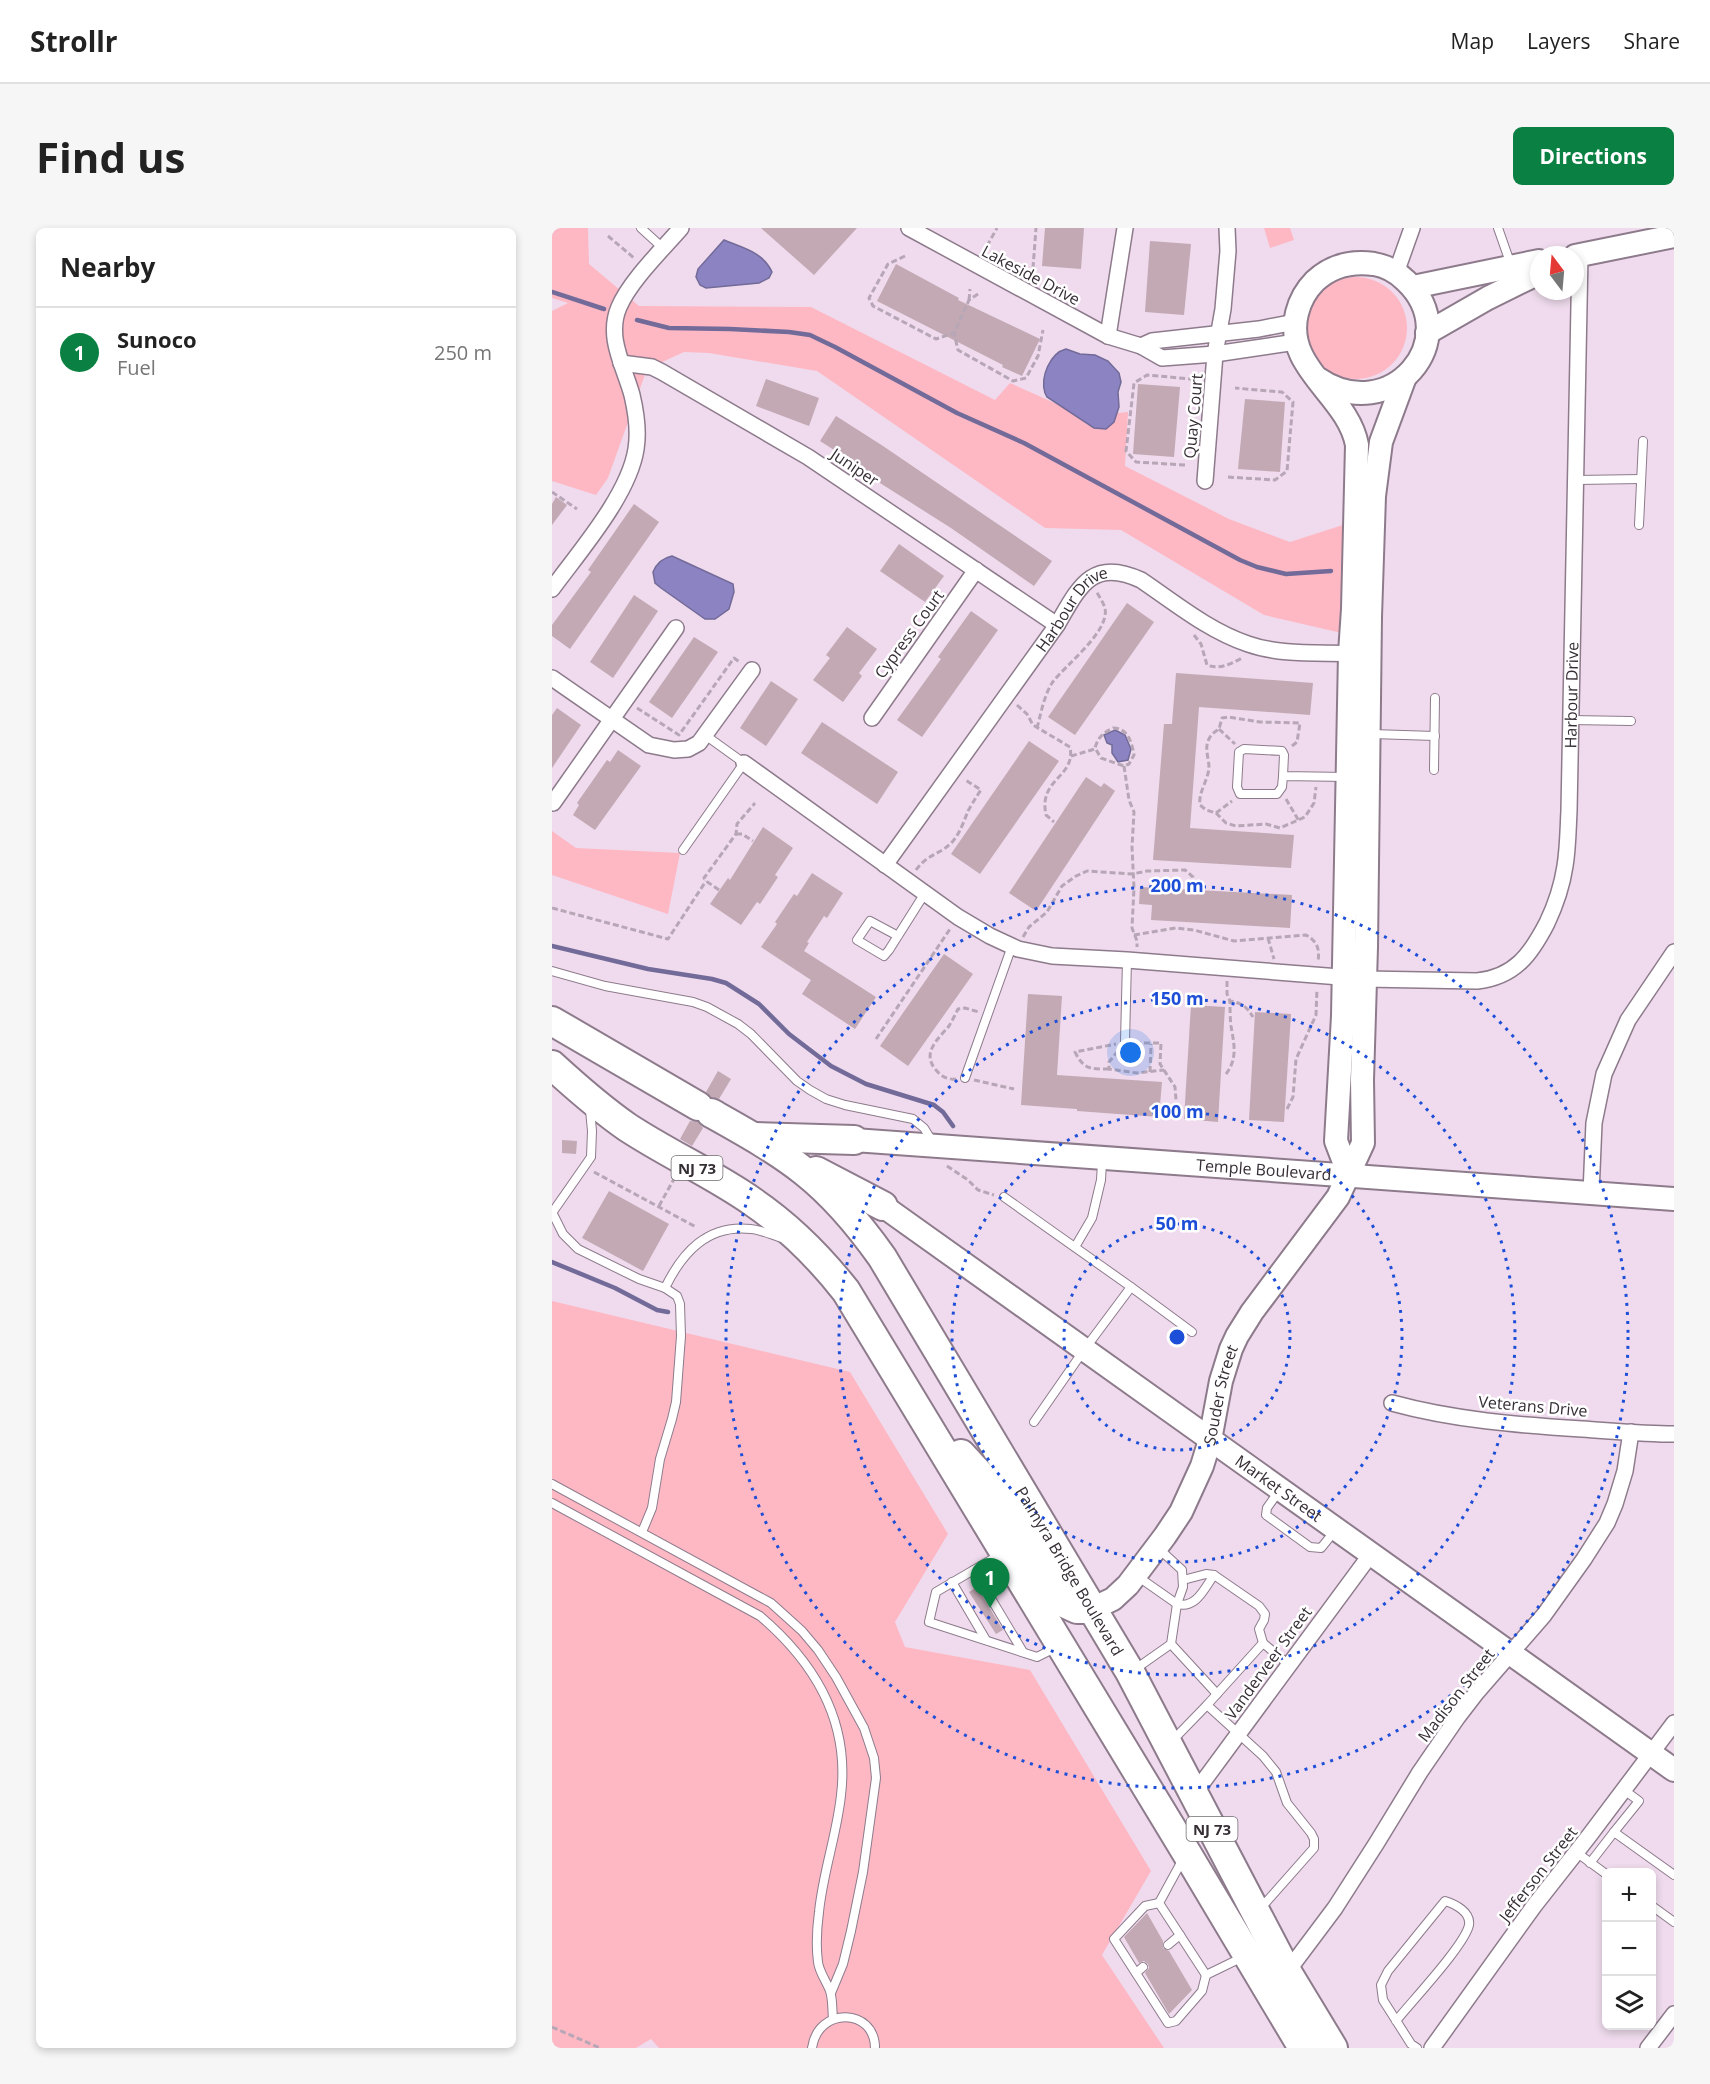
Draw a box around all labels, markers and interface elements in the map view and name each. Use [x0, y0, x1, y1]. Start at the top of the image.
text: Strollr [30, 22, 117, 60]
text: Map [1451, 27, 1494, 55]
text: Layers [1527, 27, 1591, 55]
text: Share [1624, 27, 1680, 55]
button: Directions [1513, 127, 1674, 185]
text: Find us [36, 128, 185, 185]
street label: Lakeside Drive [978, 240, 1084, 310]
north arrow [1530, 246, 1584, 300]
text: Nearby [60, 249, 155, 285]
text: Sunoco [117, 324, 197, 354]
text: 1 [74, 339, 85, 366]
text: 250 m [434, 339, 492, 366]
text: Fuel [117, 354, 156, 381]
street label: Quay Court [1178, 372, 1208, 459]
street label: Juniper [825, 442, 884, 491]
street label: Harbour Drive [1030, 561, 1110, 656]
street label: Cypress Court [869, 585, 949, 683]
street label: Harbour Drive [1559, 642, 1583, 749]
text: 200 m [1150, 873, 1204, 897]
text: 150 m [1150, 986, 1204, 1010]
your location [1116, 1038, 1145, 1067]
text: 100 m [1150, 1099, 1204, 1123]
street label: Temple Boulevard [1196, 1154, 1332, 1185]
road number: NJ 73 [672, 1156, 722, 1180]
text: 50 m [1156, 1211, 1198, 1235]
centre of rings [1167, 1327, 1187, 1347]
street label: Souder Street [1198, 1341, 1243, 1448]
street label: Veterans Drive [1478, 1390, 1588, 1422]
street label: Market Street [1231, 1450, 1327, 1527]
street label: Palmyra Bridge Boulevard [1011, 1482, 1129, 1660]
pin: 1 [970, 1558, 1010, 1608]
street label: Vanderveer Street [1219, 1602, 1317, 1724]
street label: Madison Street [1413, 1643, 1500, 1746]
road number: NJ 73 [1186, 1817, 1238, 1841]
street label: Jefferson Street [1493, 1821, 1582, 1928]
map controls [1602, 1868, 1656, 2030]
button: + [1602, 1868, 1656, 1922]
button: − [1602, 1922, 1656, 1976]
button: layers [1602, 1976, 1656, 2030]

